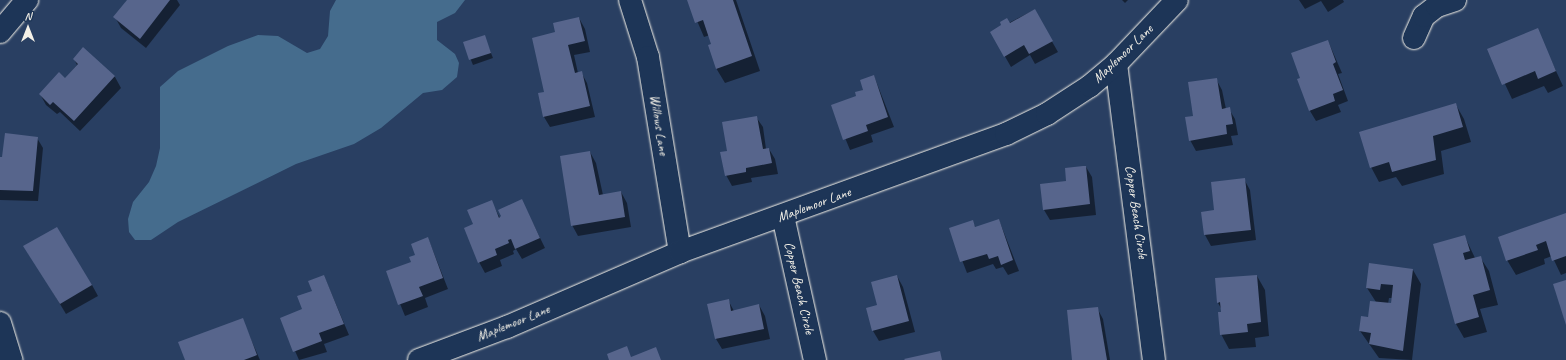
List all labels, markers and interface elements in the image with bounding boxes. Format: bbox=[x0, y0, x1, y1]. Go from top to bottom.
north arrow bbox=[8, 8, 48, 48]
text: N bbox=[25, 9, 31, 23]
street label: Maplemoor Lane bbox=[1089, 21, 1157, 87]
street label: Willows Lane bbox=[646, 94, 672, 156]
street label: Copper Beach Circle bbox=[1121, 165, 1151, 259]
street label: Maplemoor Lane bbox=[775, 184, 853, 226]
street label: Copper Beach Circle bbox=[780, 241, 818, 335]
street label: Maplemoor Lane bbox=[474, 301, 552, 345]

